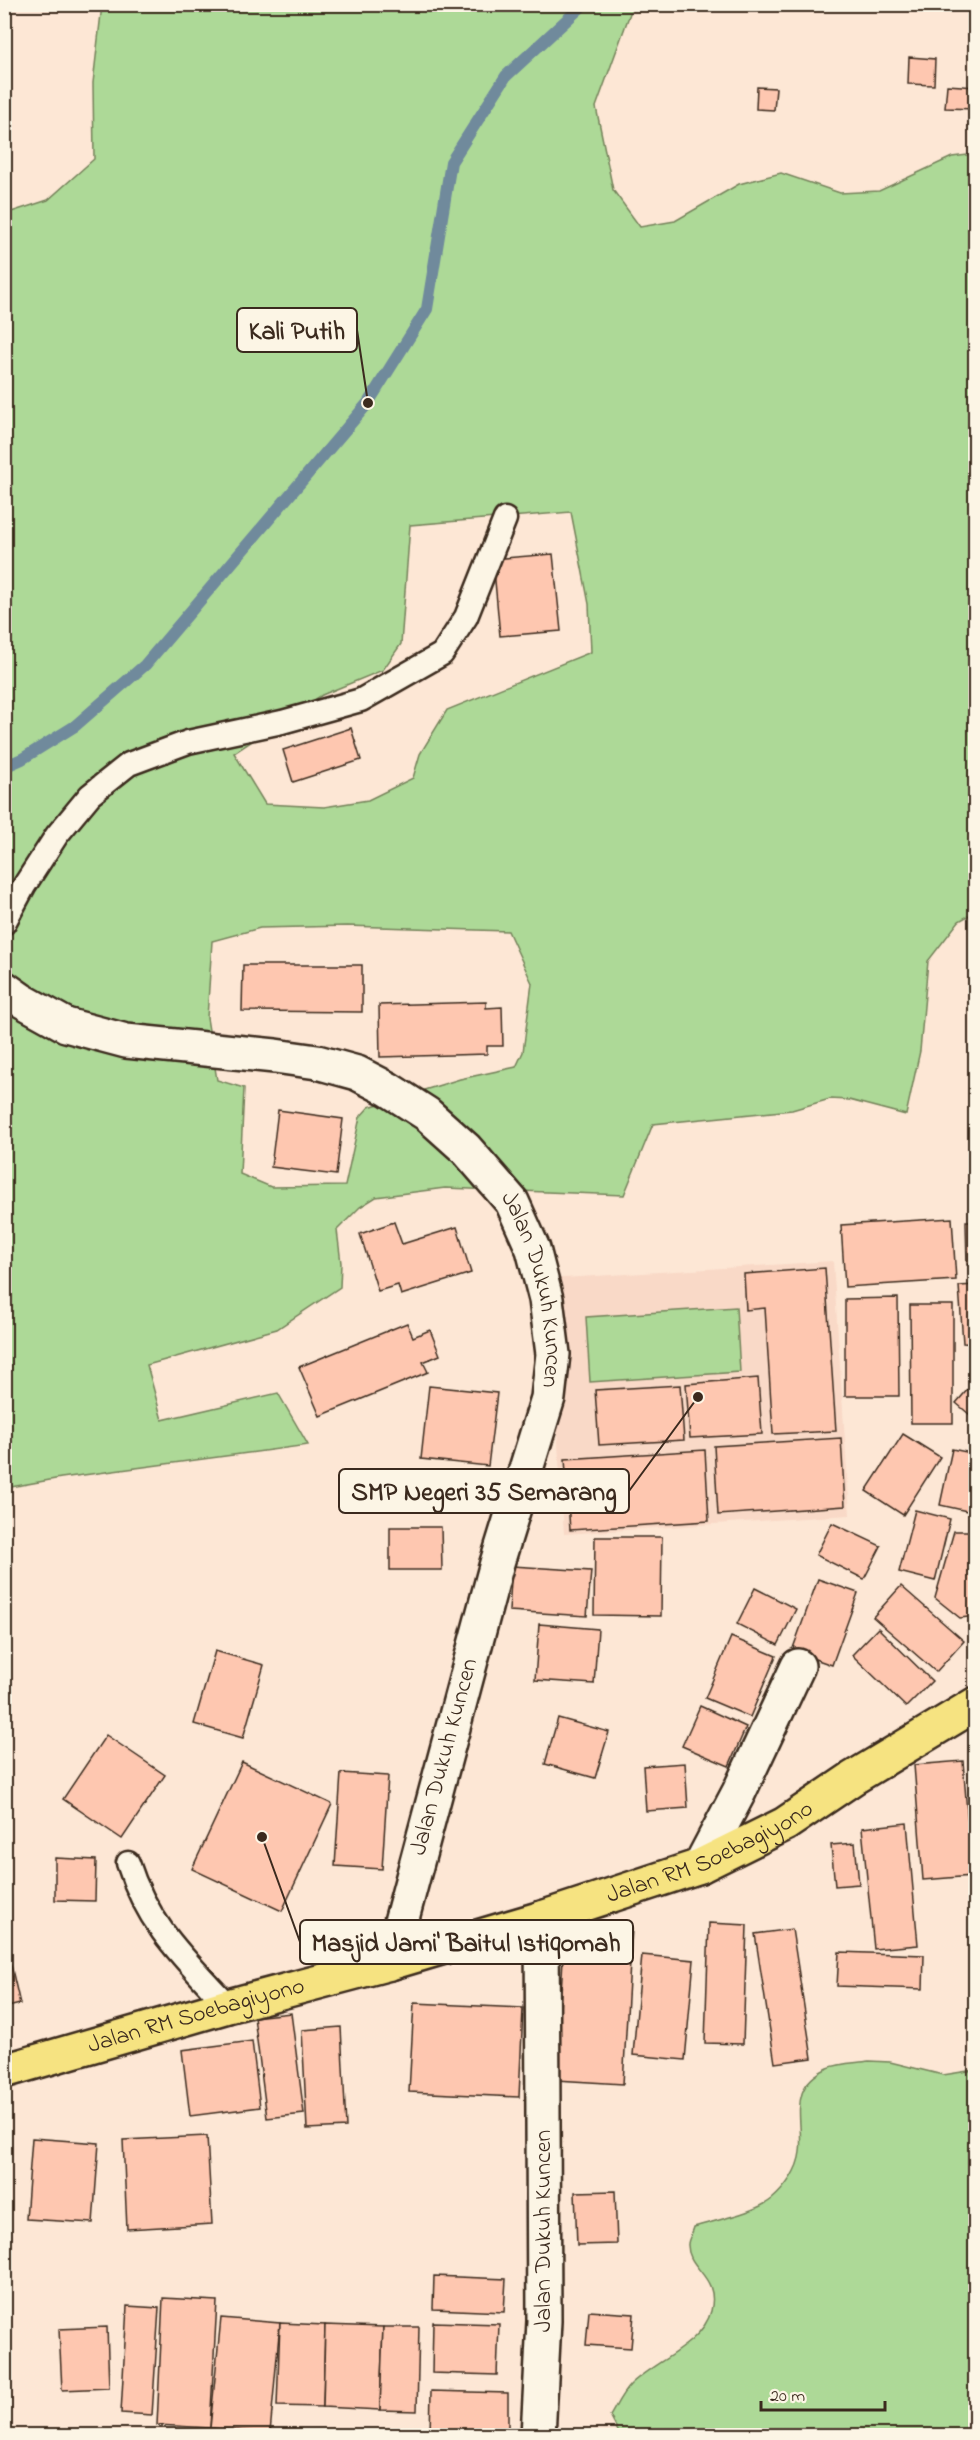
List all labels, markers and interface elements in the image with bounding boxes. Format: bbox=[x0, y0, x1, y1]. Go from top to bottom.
callout: Kali Putih bbox=[237, 308, 357, 352]
text: Kali Putih bbox=[249, 314, 345, 352]
street label: Jalan Dukuh Kuncen bbox=[492, 1183, 570, 1390]
callout: SMP Negeri 35 Semarang bbox=[339, 1469, 629, 1513]
text: SMP Negeri 35 Semarang bbox=[351, 1475, 617, 1514]
street label: Jalan Dukuh Kuncen bbox=[402, 1655, 488, 1859]
street label: Jalan RM Soebagiyono bbox=[602, 1792, 821, 1913]
callout: Masjid Jami' Baitul Istiqomah bbox=[300, 1920, 633, 1964]
text: Masjid Jami' Baitul Istiqomah bbox=[311, 1926, 621, 1964]
street label: Jalan RM Soebagiyono bbox=[84, 1969, 309, 2063]
street label: Jalan Dukuh Kuncen bbox=[527, 2130, 562, 2332]
scale bar bbox=[761, 2374, 886, 2412]
text: 20 m bbox=[770, 2384, 805, 2410]

